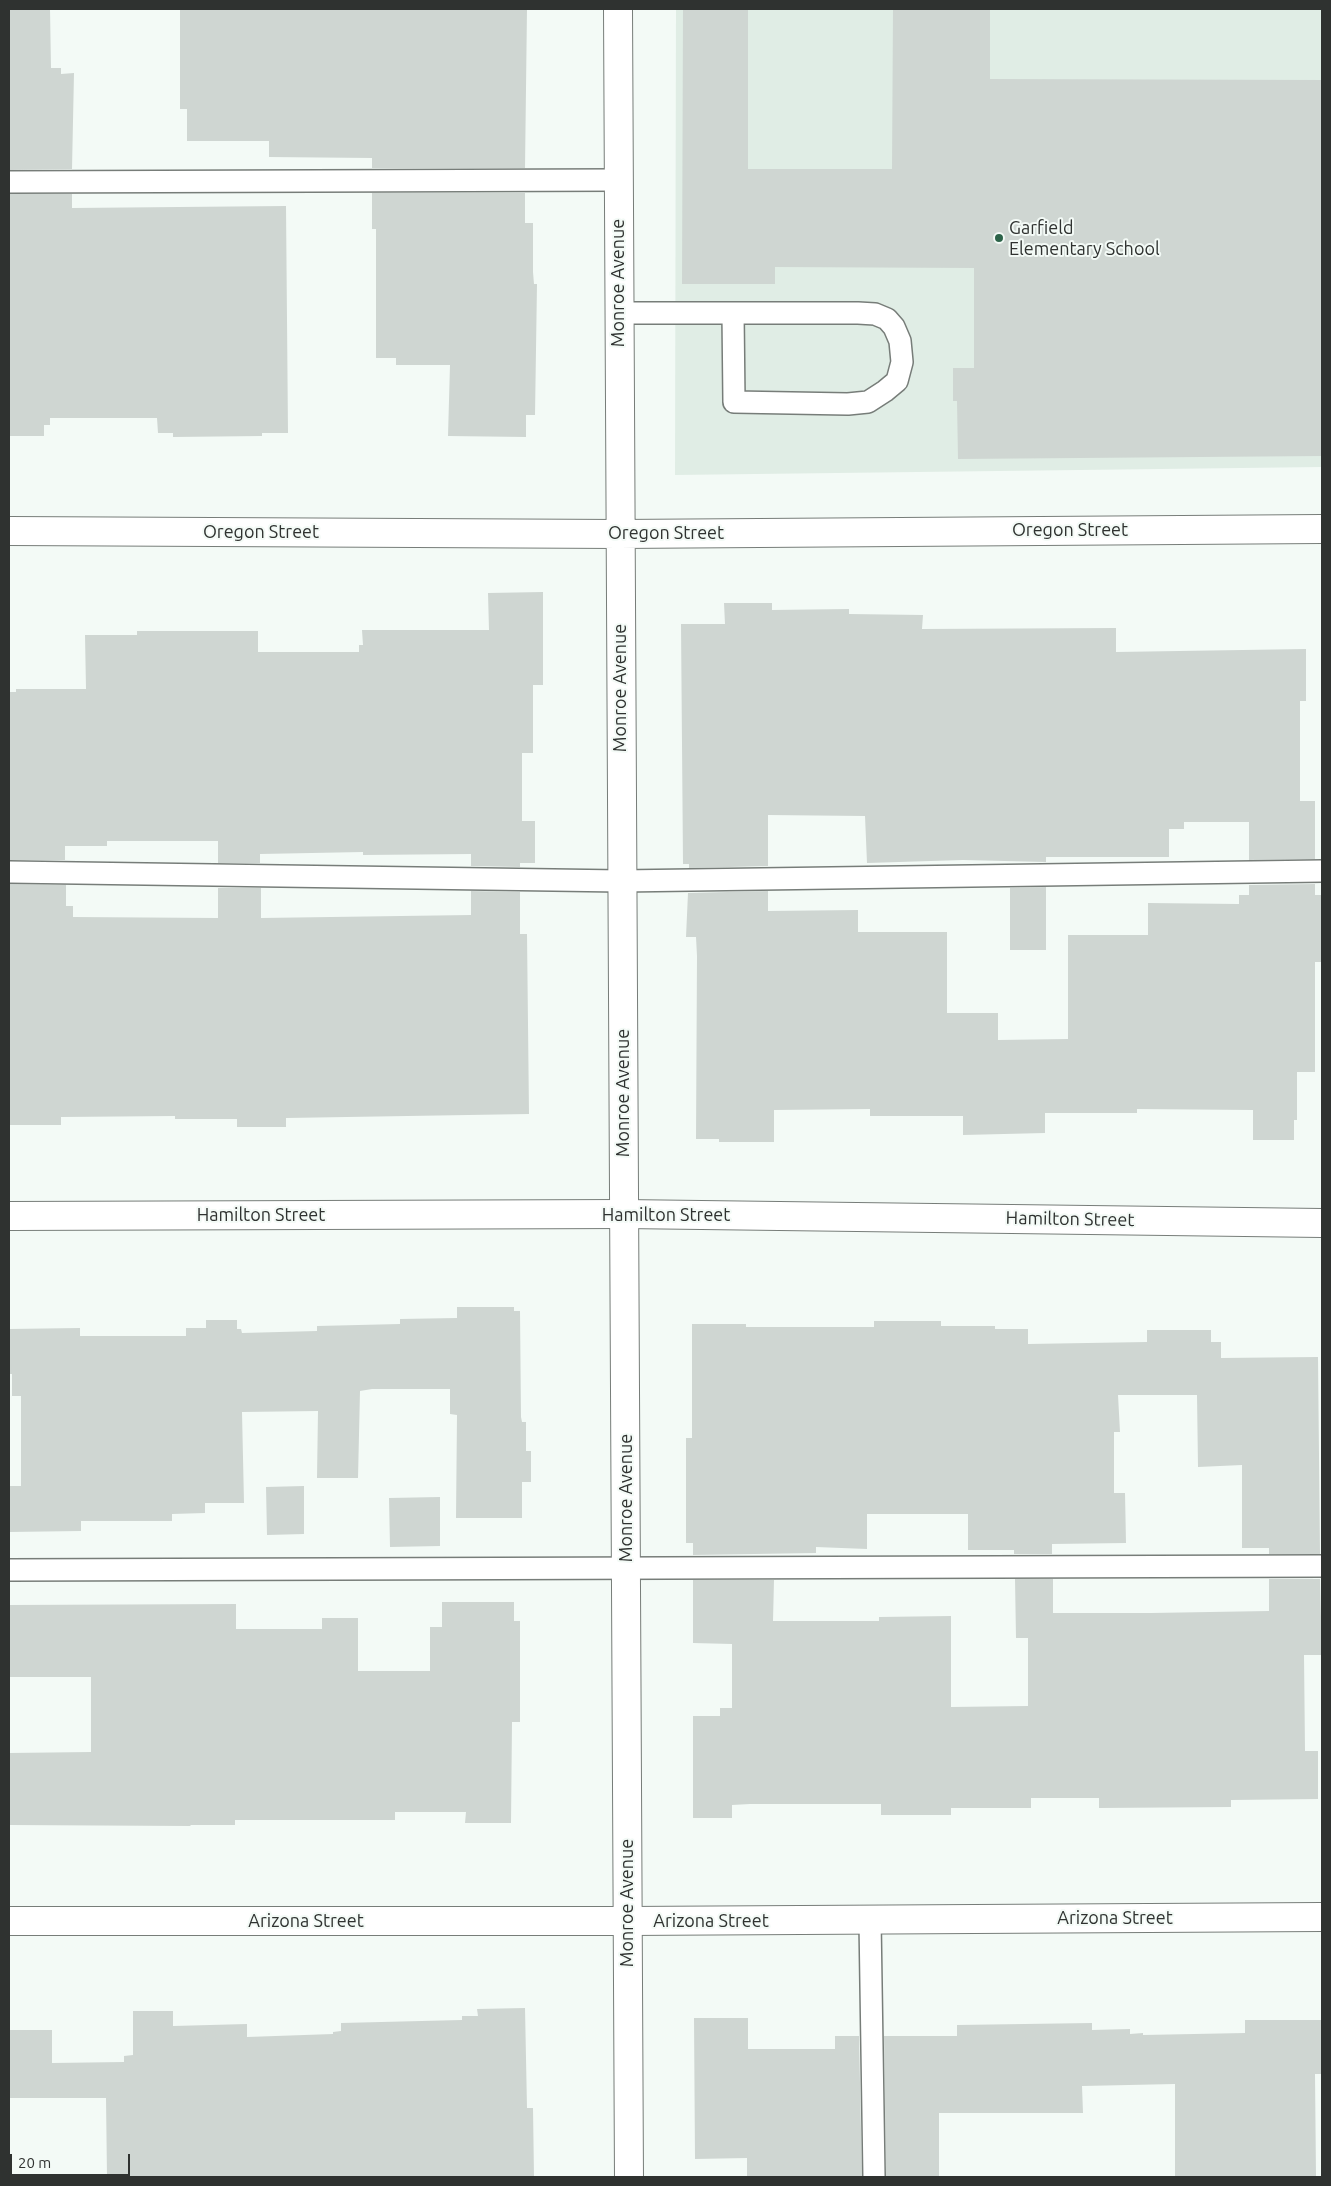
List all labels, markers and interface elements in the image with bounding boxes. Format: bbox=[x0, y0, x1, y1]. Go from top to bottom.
place label: Garfield Elementary School bbox=[1009, 217, 1160, 260]
street label: Monroe Avenue bbox=[607, 219, 629, 347]
marker: Garfield Elementary School bbox=[993, 232, 1005, 244]
street label: Oregon Street bbox=[1012, 519, 1128, 541]
street label: Oregon Street bbox=[203, 521, 319, 543]
street label: Oregon Street bbox=[608, 522, 724, 544]
street label: Monroe Avenue bbox=[609, 624, 631, 752]
street label: Monroe Avenue bbox=[612, 1029, 634, 1157]
street label: Hamilton Street bbox=[197, 1204, 325, 1226]
street label: Hamilton Street bbox=[602, 1204, 730, 1226]
street label: Hamilton Street bbox=[1005, 1207, 1135, 1231]
street label: Monroe Avenue bbox=[615, 1434, 637, 1562]
street label: Monroe Avenue bbox=[616, 1839, 638, 1967]
street label: Arizona Street bbox=[1057, 1907, 1173, 1929]
street label: Arizona Street bbox=[248, 1910, 364, 1932]
street label: Arizona Street bbox=[653, 1910, 769, 1932]
scale bar bbox=[12, 2144, 132, 2176]
text: 20 m bbox=[18, 2154, 51, 2171]

